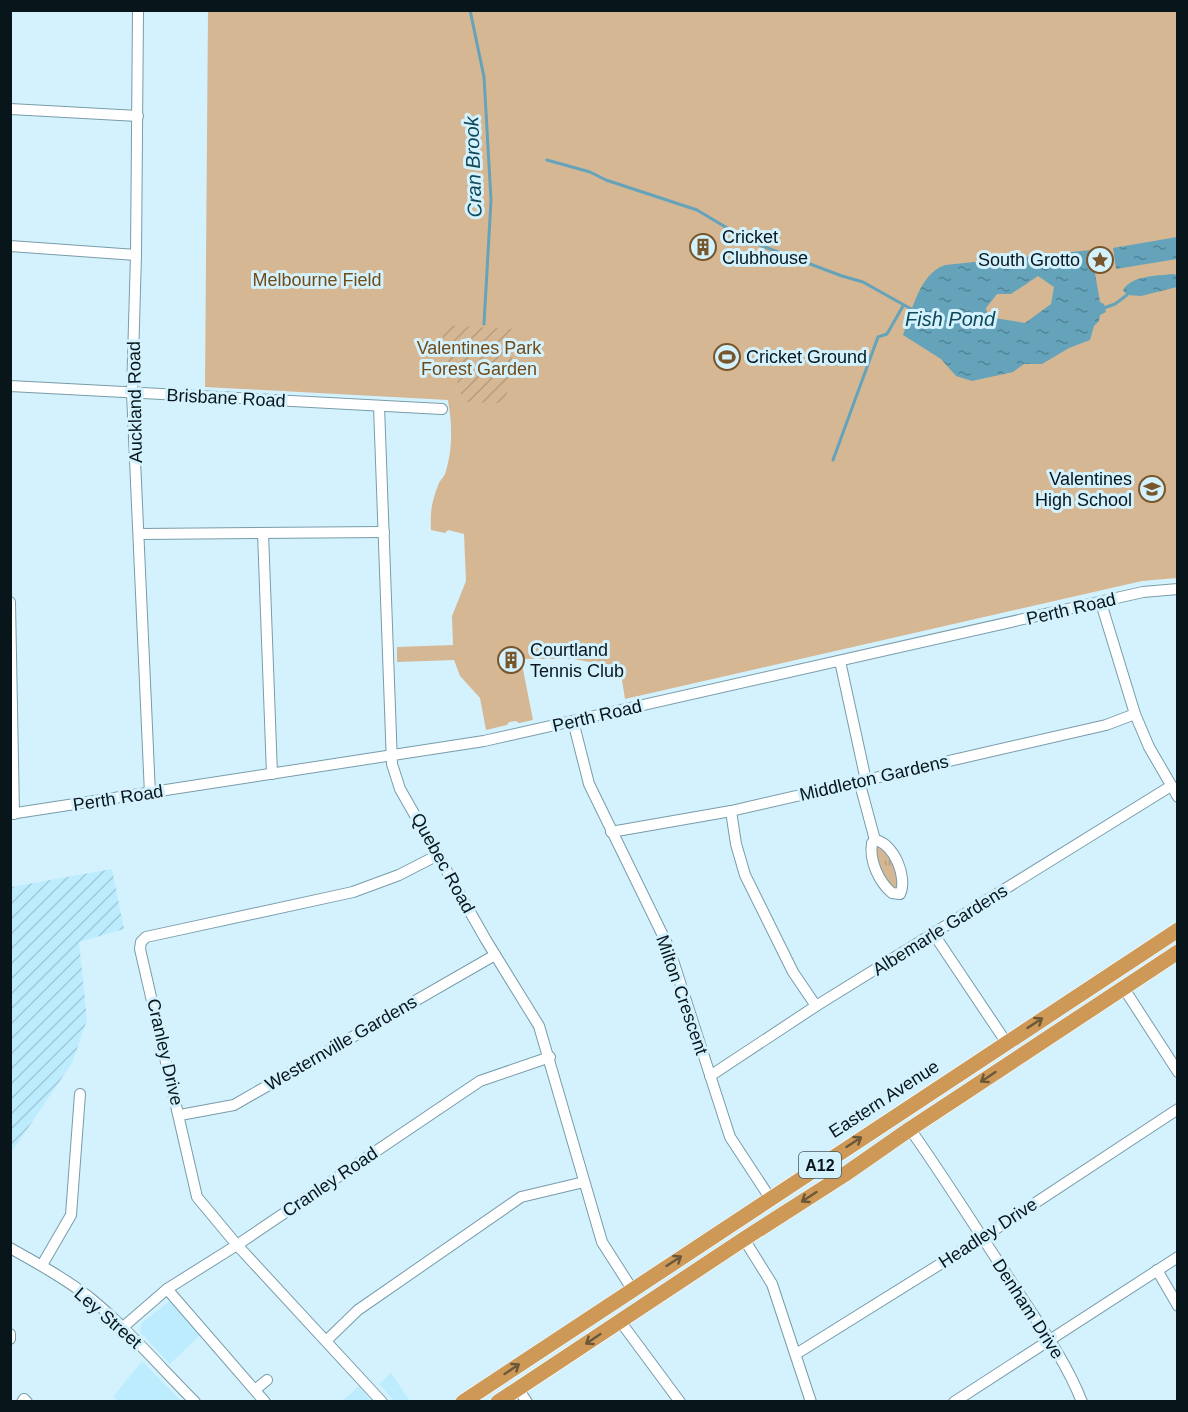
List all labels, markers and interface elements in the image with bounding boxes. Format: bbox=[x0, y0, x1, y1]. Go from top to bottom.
water label: Cran Brook bbox=[460, 115, 486, 218]
place label: Cricket Clubhouse bbox=[722, 227, 808, 268]
building icon: Cricket Clubhouse bbox=[688, 232, 718, 262]
place icon: South Grotto bbox=[1085, 245, 1115, 275]
place label: South Grotto bbox=[978, 250, 1080, 270]
park label: Melbourne Field bbox=[252, 270, 382, 290]
water label: Fish Pond bbox=[905, 308, 996, 330]
park label: Valentines Park Forest Garden bbox=[417, 338, 542, 379]
street label: Auckland Road bbox=[124, 341, 146, 463]
sports icon: Cricket Ground bbox=[712, 342, 742, 372]
place label: Cricket Ground bbox=[746, 347, 867, 367]
street label: Brisbane Road bbox=[166, 385, 286, 411]
place label: Valentines High School bbox=[1035, 469, 1132, 510]
school or university icon: Valentines High School bbox=[1137, 474, 1167, 504]
street label: Perth Road bbox=[1024, 589, 1118, 629]
place label: Courtland Tennis Club bbox=[530, 640, 624, 681]
building icon: Courtland Tennis Club bbox=[496, 645, 526, 675]
street label: Perth Road bbox=[550, 696, 644, 736]
street label: Middleton Gardens bbox=[798, 751, 950, 805]
street label: Perth Road bbox=[71, 781, 165, 815]
street label: Quebec Road bbox=[407, 810, 479, 916]
street label: Albemarle Gardens bbox=[869, 880, 1011, 980]
street label: Milton Crescent bbox=[652, 933, 712, 1057]
street label: Westernville Gardens bbox=[262, 991, 420, 1095]
street label: Cranley Drive bbox=[143, 997, 187, 1107]
one-way arrow bbox=[1026, 1017, 1043, 1030]
street label: Eastern Avenue bbox=[825, 1056, 943, 1142]
one-way arrow bbox=[981, 1071, 997, 1083]
one-way arrow bbox=[845, 1136, 862, 1148]
street label: Cranley Road bbox=[279, 1143, 381, 1221]
road number: A12 bbox=[799, 1152, 841, 1178]
one-way arrow bbox=[801, 1191, 818, 1203]
street label: Headley Drive bbox=[935, 1194, 1041, 1272]
one-way arrow bbox=[665, 1255, 682, 1267]
street label: Denham Drive bbox=[988, 1255, 1068, 1363]
street label: Ley Street bbox=[70, 1284, 146, 1352]
one-way arrow bbox=[585, 1332, 602, 1345]
one-way arrow bbox=[503, 1363, 519, 1375]

